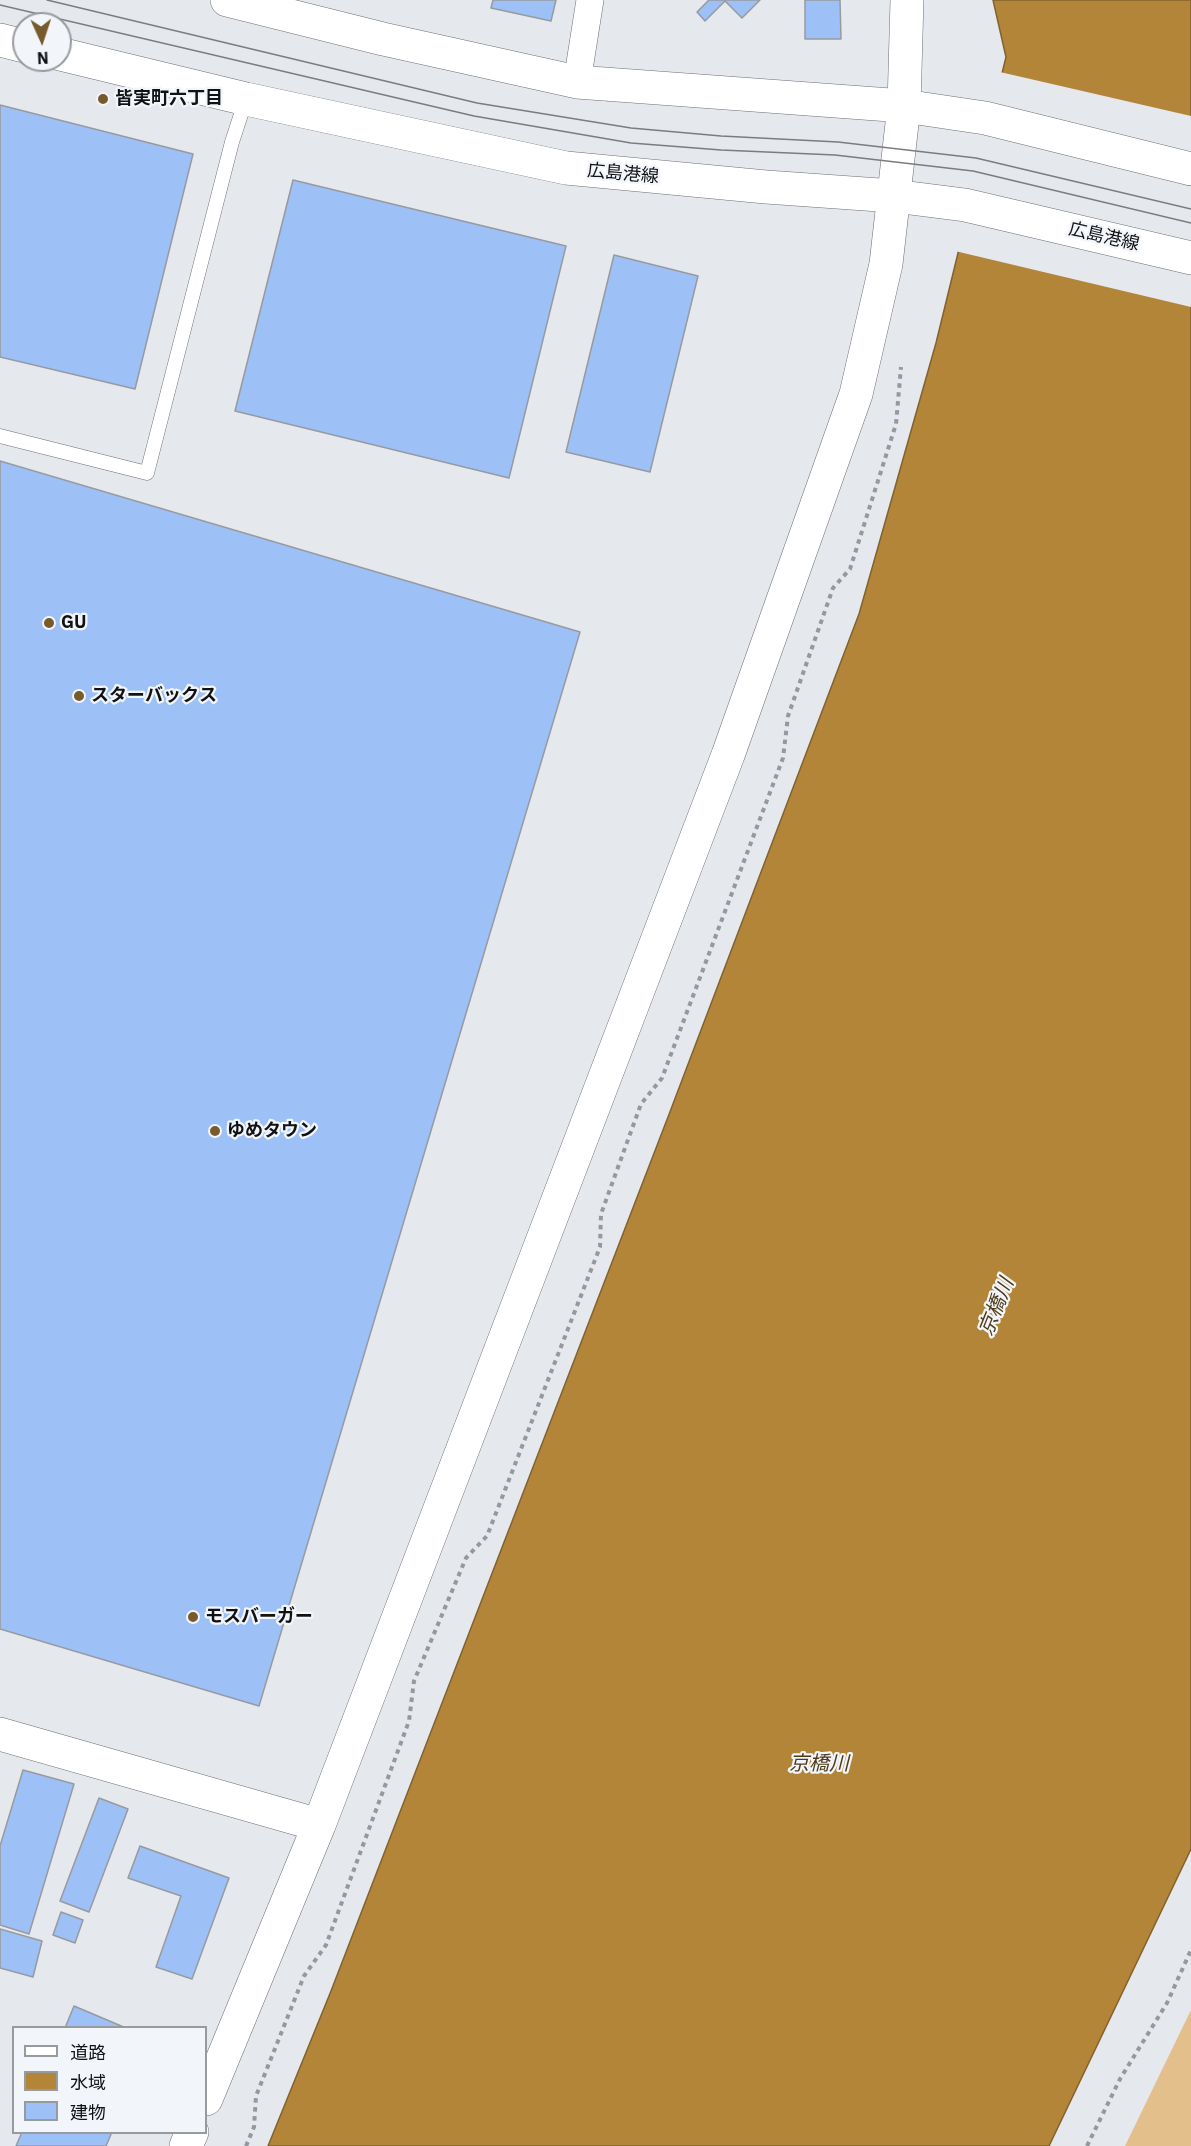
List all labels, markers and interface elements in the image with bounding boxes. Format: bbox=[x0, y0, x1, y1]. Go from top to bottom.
north arrow bbox=[12, 12, 72, 72]
text: N bbox=[37, 48, 49, 68]
place label: 皆実町六丁目 bbox=[115, 88, 223, 110]
marker: 皆実町六丁目 bbox=[96, 92, 110, 106]
street label: 広島港線 bbox=[586, 160, 660, 188]
street label: 広島港線 bbox=[1066, 218, 1142, 256]
place label: GU bbox=[61, 612, 86, 634]
marker: GU bbox=[42, 616, 56, 630]
place label: スターバックス bbox=[91, 685, 217, 707]
marker: スターバックス bbox=[72, 689, 86, 703]
place label: ゆめタウン bbox=[227, 1120, 317, 1142]
marker: ゆめタウン bbox=[208, 1124, 222, 1138]
water label: 京橋川 bbox=[975, 1275, 1019, 1339]
place label: モスバーガー bbox=[205, 1606, 313, 1628]
marker: モスバーガー bbox=[186, 1610, 200, 1624]
water label: 京橋川 bbox=[789, 1752, 849, 1776]
legend bbox=[12, 2026, 207, 2134]
text: 道路 bbox=[70, 2041, 106, 2064]
text: 水域 bbox=[70, 2071, 106, 2094]
text: 建物 bbox=[70, 2101, 106, 2124]

